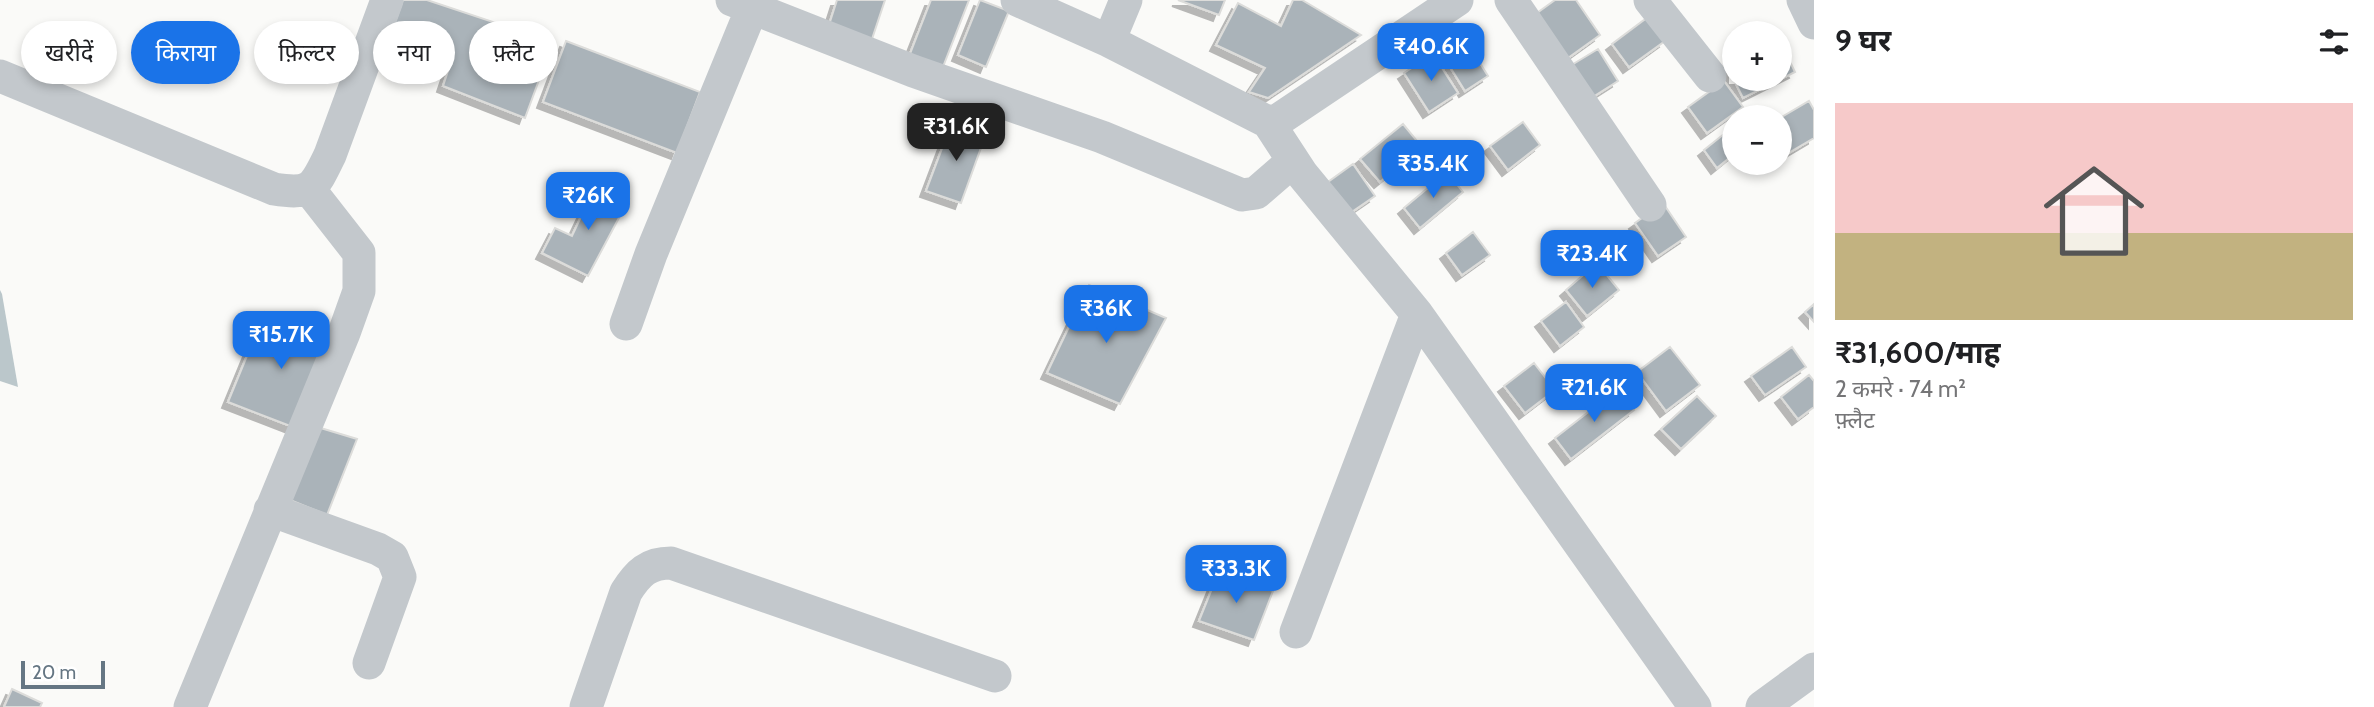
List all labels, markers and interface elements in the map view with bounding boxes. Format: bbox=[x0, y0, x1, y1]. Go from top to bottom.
chip: खरीदें bbox=[21, 21, 117, 84]
chip: किराया bbox=[131, 21, 240, 84]
chip: फ़िल्टर bbox=[254, 21, 359, 84]
chip: नया bbox=[373, 21, 455, 84]
chip: फ़्लैट bbox=[469, 21, 558, 84]
map controls bbox=[1722, 21, 1792, 175]
button: + bbox=[1722, 21, 1792, 91]
text: 9 घर bbox=[1835, 22, 1891, 59]
icon: filters bbox=[2315, 23, 2353, 61]
pin: ₹40.6K bbox=[1374, 24, 1488, 83]
text: ₹40.6K bbox=[1393, 32, 1469, 60]
pin: ₹31.6K bbox=[899, 104, 1013, 163]
button: − bbox=[1722, 105, 1792, 175]
text: ₹31.6K bbox=[923, 112, 989, 140]
pin: ₹35.4K bbox=[1376, 140, 1490, 200]
icon: home bbox=[2031, 148, 2157, 274]
text: ₹35.4K bbox=[1397, 149, 1469, 177]
pin: ₹26K bbox=[547, 173, 629, 232]
text: ₹26K bbox=[562, 181, 614, 209]
pin: ₹23.4K bbox=[1535, 230, 1649, 290]
text: ₹23.4K bbox=[1557, 239, 1627, 267]
pin: ₹36K bbox=[1065, 286, 1147, 345]
text: ₹36K bbox=[1080, 294, 1132, 322]
pin: ₹15.7K bbox=[224, 312, 338, 371]
text: ₹15.7K bbox=[249, 320, 313, 348]
text: ₹31,600/माह bbox=[1835, 334, 2001, 371]
pin: ₹21.6K bbox=[1537, 364, 1651, 424]
text: ₹21.6K bbox=[1561, 373, 1627, 401]
text: 2 कमरे · 74 m² bbox=[1835, 375, 1966, 403]
text: फ़्लैट bbox=[1835, 406, 1875, 434]
pin: ₹33.3K bbox=[1179, 546, 1293, 605]
text: ₹33.3K bbox=[1201, 554, 1271, 582]
scale bar bbox=[21, 658, 105, 690]
text: 20 m bbox=[32, 661, 76, 684]

